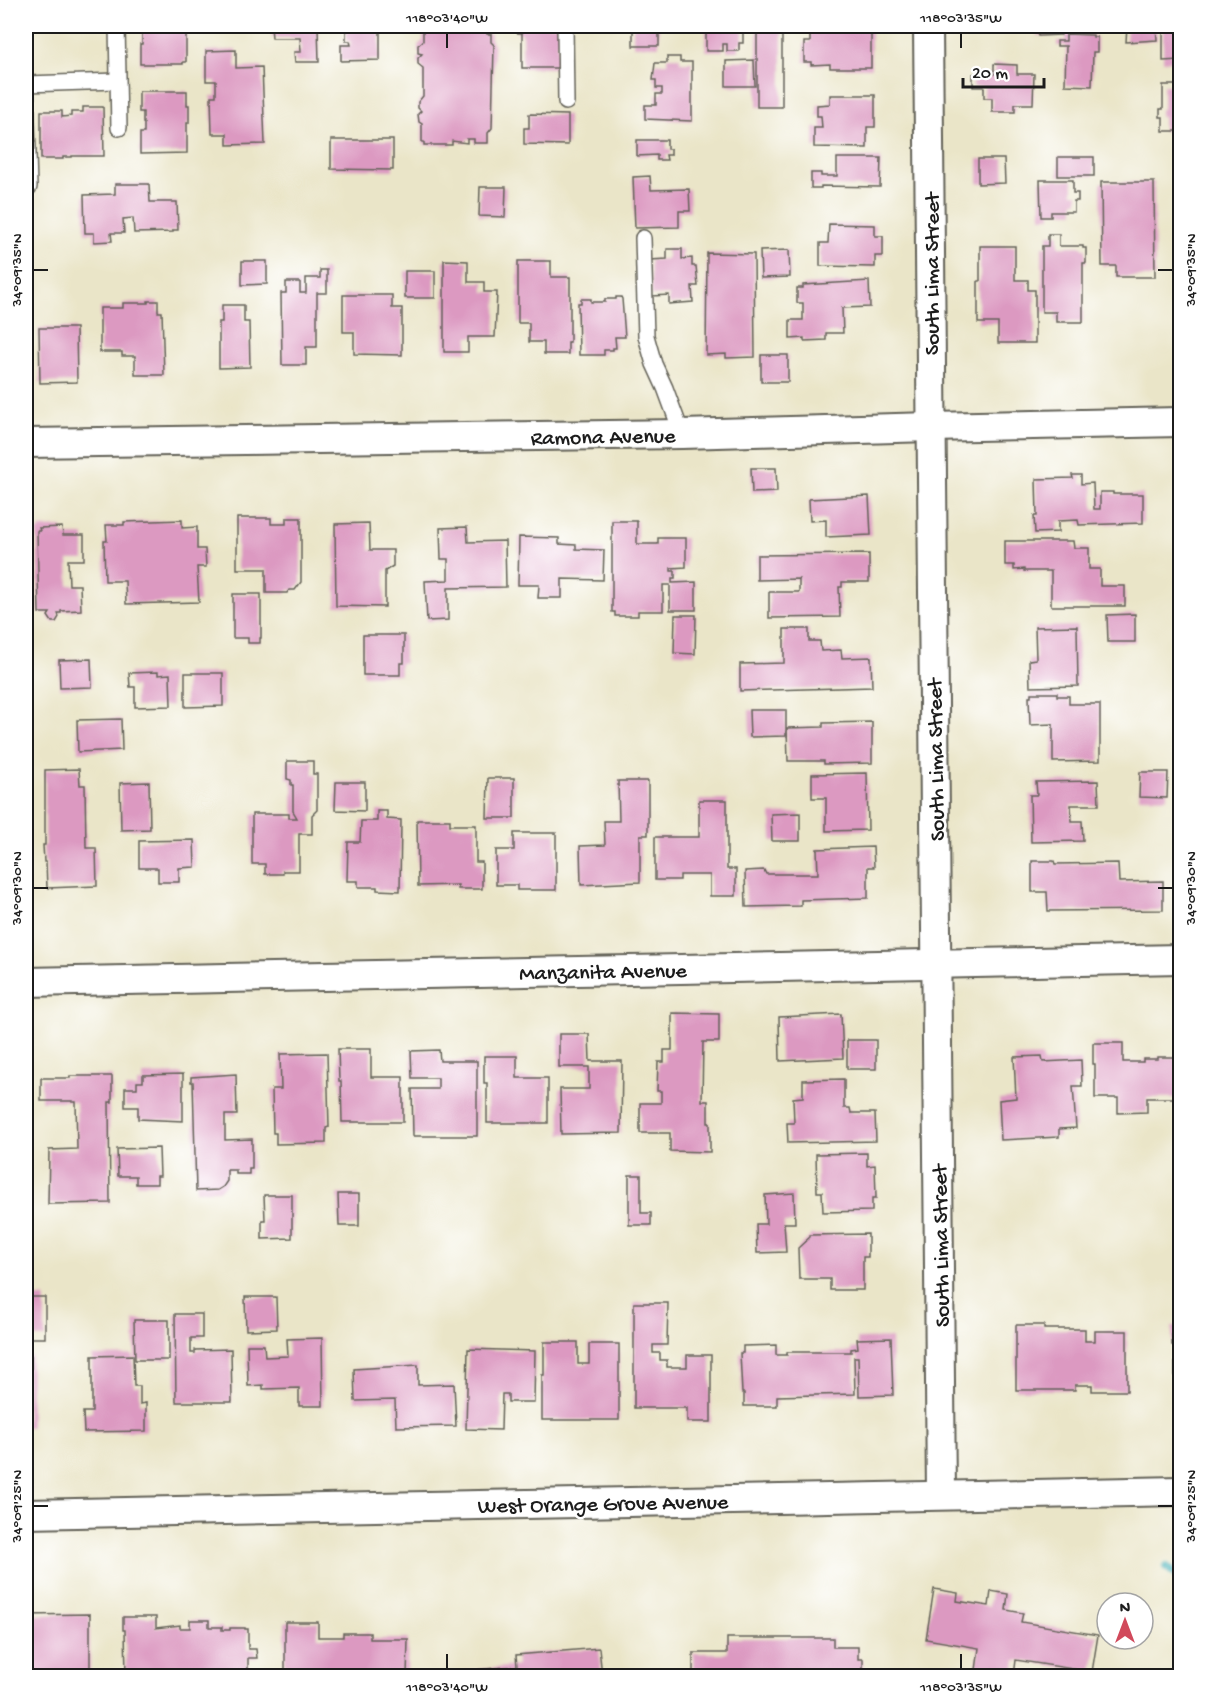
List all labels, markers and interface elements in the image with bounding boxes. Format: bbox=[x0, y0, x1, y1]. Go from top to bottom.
text: 118°03'40"W bbox=[405, 10, 488, 28]
text: 118°03'35"W bbox=[919, 10, 1002, 28]
scale bar bbox=[963, 51, 1044, 89]
text: 20 m bbox=[972, 64, 1008, 85]
street label: South Lima Street bbox=[921, 191, 947, 355]
text: 34°09'35"N bbox=[9, 233, 27, 308]
text: 34°09'35"N bbox=[1183, 233, 1201, 308]
street label: Ramona Avenue bbox=[530, 425, 676, 453]
street label: South Lima Street bbox=[924, 676, 952, 841]
text: 34°09'30"N bbox=[9, 851, 27, 926]
text: 34°09'30"N bbox=[1183, 851, 1201, 926]
street label: Manzanita Avenue bbox=[519, 960, 688, 988]
street label: South Lima Street bbox=[929, 1162, 957, 1327]
text: 34°09'25"N bbox=[9, 1469, 27, 1543]
text: 34°09'25"N bbox=[1183, 1469, 1201, 1543]
street label: West Orange Grove Avenue bbox=[478, 1491, 729, 1521]
north arrow bbox=[1095, 1591, 1155, 1651]
text: N bbox=[1120, 1600, 1131, 1619]
text: 118°03'40"W bbox=[405, 1679, 488, 1697]
text: 118°03'35"W bbox=[919, 1679, 1002, 1697]

